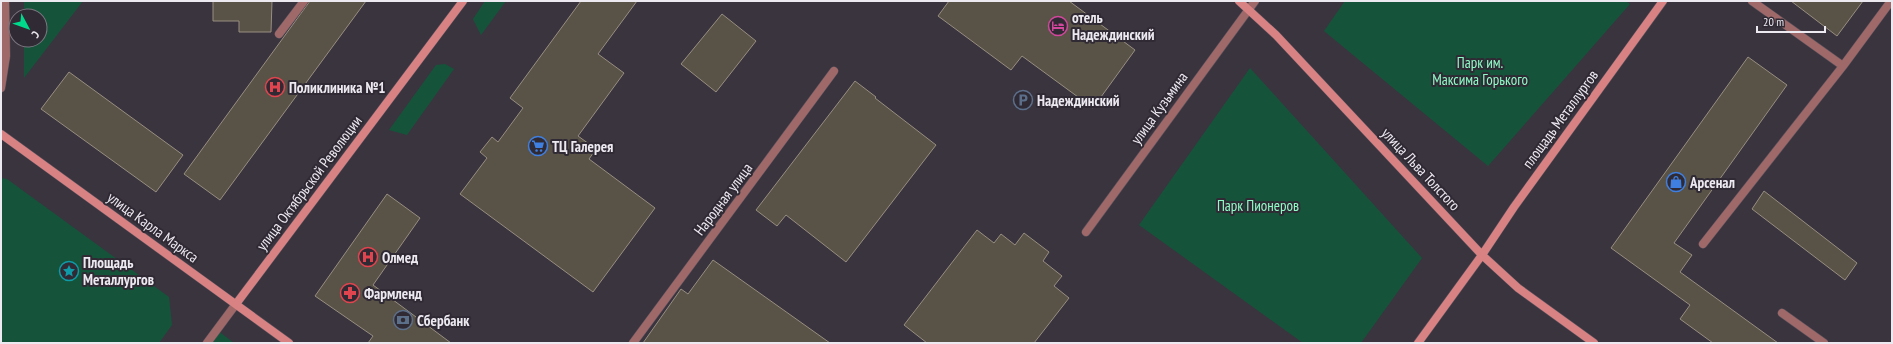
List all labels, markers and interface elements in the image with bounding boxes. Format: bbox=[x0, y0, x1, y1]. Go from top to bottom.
north arrow bbox=[8, 8, 48, 48]
place label: отель Надеждинский bbox=[1072, 8, 1155, 44]
scale bar bbox=[1757, 8, 1825, 34]
text: 20 m bbox=[1763, 14, 1784, 29]
hotel icon: отель Надеждинский bbox=[1047, 15, 1069, 37]
text: С bbox=[29, 28, 42, 41]
park label: Парк им. Максима Горького bbox=[1432, 53, 1528, 89]
street label: площадь Металлургов bbox=[1518, 66, 1602, 172]
street label: улица Кузьмина bbox=[1126, 68, 1192, 148]
hospital icon: Поликлиника №1 bbox=[264, 76, 286, 98]
place label: Поликлиника №1 bbox=[289, 78, 386, 97]
parking icon: Надеждинский bbox=[1012, 89, 1034, 111]
place label: Надеждинский bbox=[1037, 91, 1120, 110]
street label: улица Октябрьской Революции bbox=[252, 112, 366, 254]
street label: улица Льва Толстого bbox=[1378, 123, 1464, 215]
supermarket icon: ТЦ Галерея bbox=[527, 135, 549, 157]
place label: ТЦ Галерея bbox=[552, 137, 613, 156]
street label: Народная улица bbox=[690, 159, 756, 239]
shop icon: Арсенал bbox=[1665, 171, 1687, 193]
place label: Арсенал bbox=[1689, 173, 1735, 192]
street label: улица Карла Маркса bbox=[104, 187, 202, 267]
park label: Парк Пионеров bbox=[1217, 196, 1299, 215]
hospital icon: Олмед bbox=[357, 246, 379, 268]
place label: Олмед bbox=[382, 248, 418, 267]
place label: Площадь Металлургов bbox=[83, 253, 154, 289]
place icon: Площадь Металлургов bbox=[58, 260, 80, 282]
pharmacy icon: Фармленд bbox=[339, 282, 361, 304]
place label: Фармленд bbox=[364, 284, 422, 303]
bank icon: Сбербанк bbox=[392, 309, 414, 331]
place label: Сбербанк bbox=[417, 311, 470, 330]

